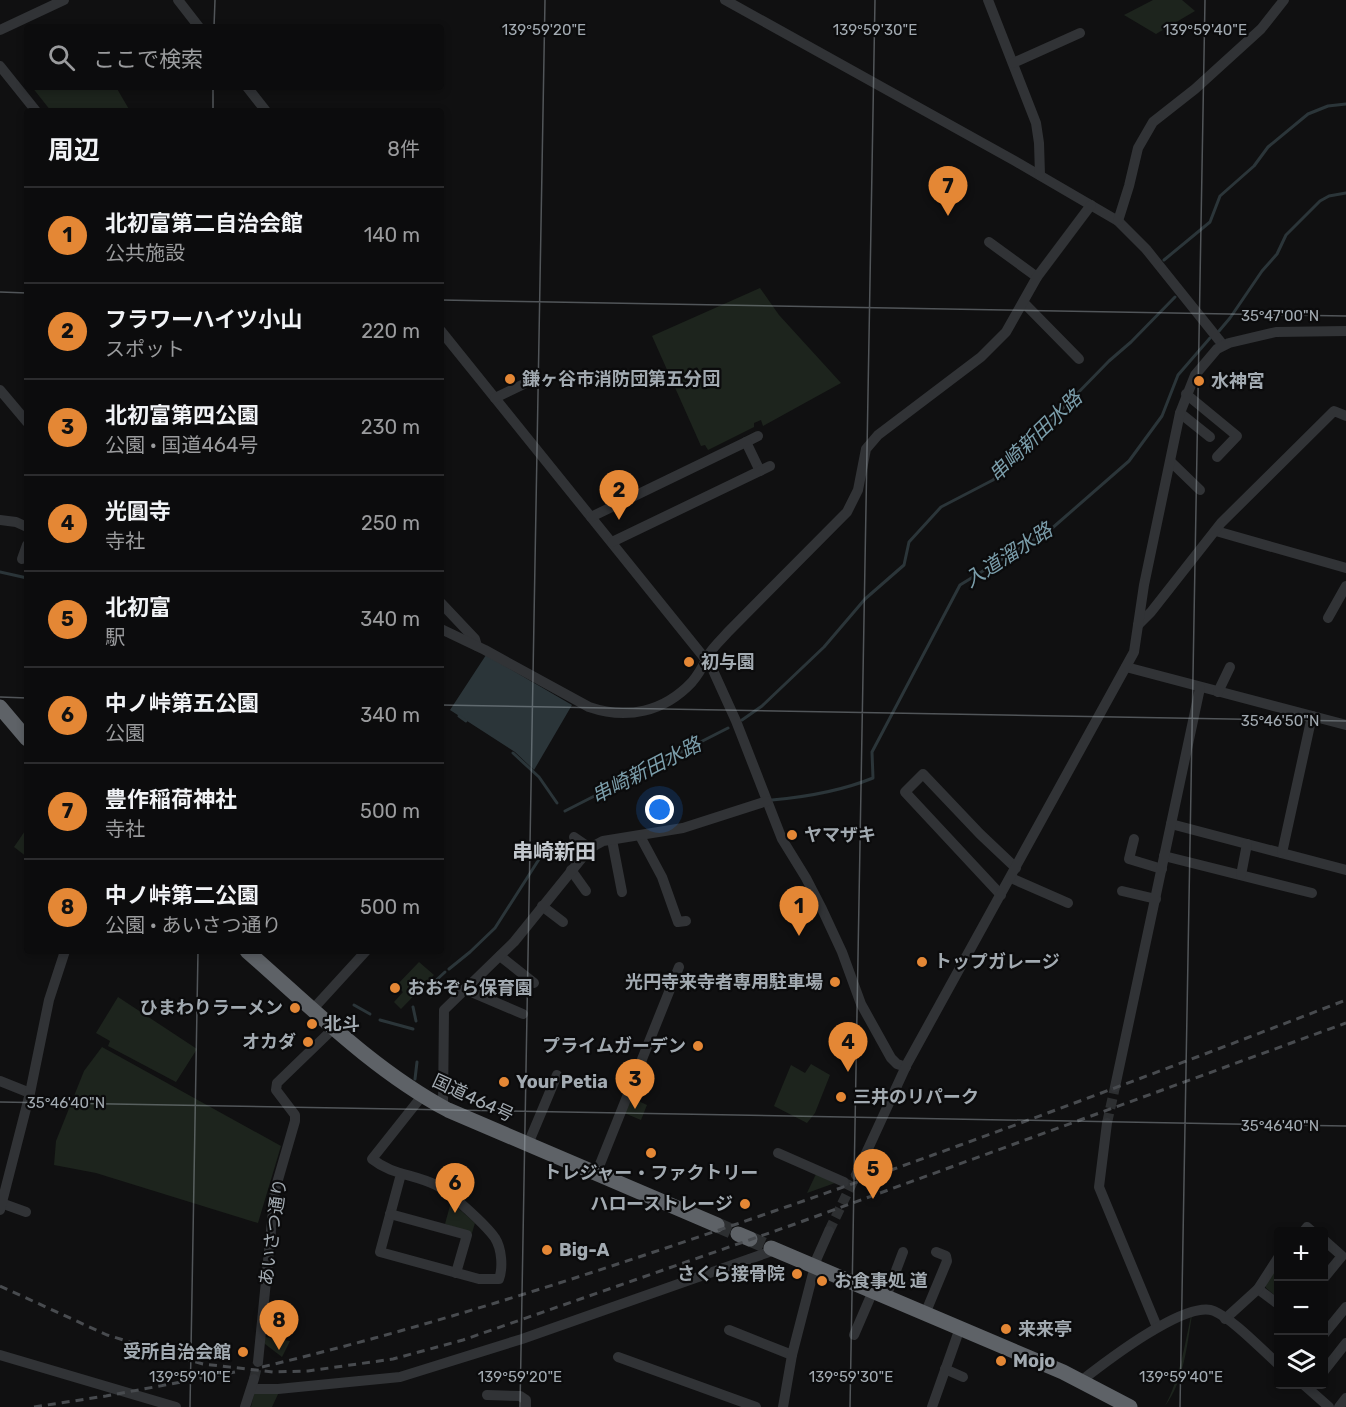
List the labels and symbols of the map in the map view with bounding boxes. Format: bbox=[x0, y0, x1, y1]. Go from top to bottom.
text: 139°59'20"E bbox=[502, 21, 586, 39]
text: 139°59'30"E bbox=[833, 21, 917, 39]
text: 139°59'40"E bbox=[1163, 21, 1247, 39]
pin: 7 bbox=[928, 166, 968, 216]
text: 35°47'00"N bbox=[1241, 307, 1319, 325]
place label: 鎌ヶ谷市消防団第五分団 bbox=[522, 368, 720, 390]
place label: 水神宮 bbox=[1211, 370, 1265, 392]
marker: 鎌ヶ谷市消防団第五分団 bbox=[503, 372, 517, 386]
marker: 水神宮 bbox=[1192, 374, 1206, 388]
water label: 串崎新田水路 bbox=[984, 384, 1088, 486]
pin: 2 bbox=[600, 470, 638, 520]
water label: 入道溜水路 bbox=[960, 517, 1058, 592]
place label: 初与園 bbox=[701, 651, 755, 673]
marker: 初与園 bbox=[682, 655, 696, 669]
text: 35°46'50"N bbox=[1241, 712, 1319, 730]
water label: 串崎新田水路 bbox=[587, 731, 707, 808]
your location bbox=[645, 795, 674, 824]
place label: ヤマザキ bbox=[804, 824, 876, 846]
marker: ヤマザキ bbox=[785, 828, 799, 842]
district label: 串崎新田 bbox=[512, 839, 596, 864]
pin: 1 bbox=[780, 886, 818, 936]
place label: トップガレージ bbox=[934, 951, 1060, 973]
marker: トップガレージ bbox=[915, 955, 929, 969]
place label: 光円寺来寺者専用駐車場 bbox=[625, 971, 823, 993]
marker: 光円寺来寺者専用駐車場 bbox=[828, 975, 842, 989]
place label: おおぞら保育園 bbox=[407, 977, 533, 999]
marker: おおぞら保育園 bbox=[388, 981, 402, 995]
place label: ひまわりラーメン bbox=[140, 997, 283, 1019]
marker: ひまわりラーメン bbox=[288, 1001, 302, 1015]
place label: 北斗 bbox=[324, 1013, 360, 1035]
marker: 北斗 bbox=[305, 1017, 319, 1031]
pin: 4 bbox=[828, 1022, 868, 1072]
place label: オカダ bbox=[242, 1031, 296, 1053]
marker: オカダ bbox=[301, 1035, 315, 1049]
place label: プライムガーデン bbox=[542, 1035, 686, 1057]
marker: プライムガーデン bbox=[691, 1039, 705, 1053]
pin: 3 bbox=[616, 1060, 654, 1109]
street label: 国道464号 bbox=[429, 1070, 517, 1126]
place label: Your Petia bbox=[516, 1071, 608, 1093]
marker: Your Petia bbox=[497, 1075, 511, 1089]
place label: 三井のリパーク bbox=[853, 1086, 979, 1108]
marker: 三井のリパーク bbox=[834, 1090, 848, 1104]
text: 35°46'40"N bbox=[27, 1094, 105, 1112]
text: 35°46'40"N bbox=[1241, 1117, 1319, 1135]
marker: トレジャー・ファクトリー bbox=[644, 1146, 658, 1160]
pin: 5 bbox=[854, 1150, 892, 1199]
place label: トレジャー・ファクトリー bbox=[543, 1162, 759, 1184]
pin: 6 bbox=[436, 1164, 474, 1213]
street label: あいさつ通り bbox=[255, 1177, 291, 1287]
place label: ハローストレージ bbox=[590, 1193, 733, 1215]
marker: ハローストレージ bbox=[738, 1197, 752, 1211]
place label: Big-A bbox=[559, 1239, 609, 1261]
marker: Big-A bbox=[540, 1243, 554, 1257]
place label: さくら接骨院 bbox=[677, 1263, 785, 1285]
marker: さくら接骨院 bbox=[790, 1267, 804, 1281]
place label: お食事処 道 bbox=[834, 1270, 928, 1292]
marker: お食事処 道 bbox=[815, 1274, 829, 1288]
pin: 8 bbox=[260, 1300, 298, 1350]
place label: 来来亭 bbox=[1018, 1318, 1072, 1340]
marker: 来来亭 bbox=[999, 1322, 1013, 1336]
place label: 受所自治会館 bbox=[123, 1341, 231, 1363]
marker: 受所自治会館 bbox=[236, 1345, 250, 1359]
place label: Mojo bbox=[1013, 1350, 1055, 1372]
marker: Mojo bbox=[994, 1354, 1008, 1368]
text: 139°59'10"E bbox=[149, 1368, 231, 1386]
text: 139°59'20"E bbox=[478, 1368, 562, 1386]
text: 139°59'30"E bbox=[809, 1368, 893, 1386]
text: 139°59'40"E bbox=[1139, 1368, 1223, 1386]

